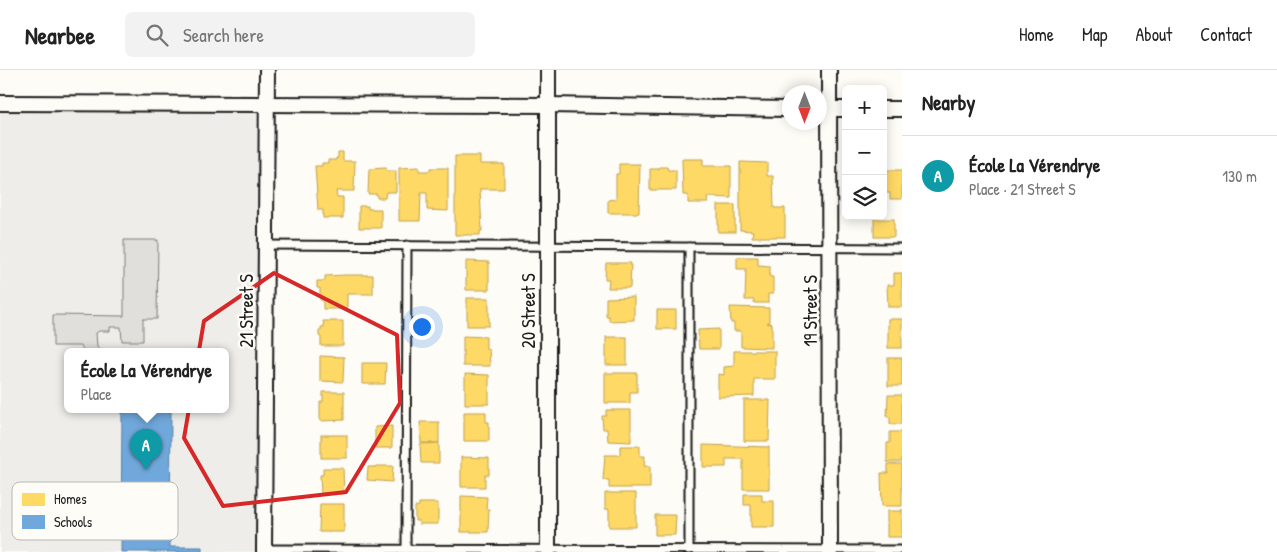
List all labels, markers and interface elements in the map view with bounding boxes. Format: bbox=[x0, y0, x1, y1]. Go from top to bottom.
search box bbox=[125, 12, 475, 57]
text: Nearbee bbox=[25, 19, 95, 51]
icon: search bbox=[143, 21, 171, 49]
text: Search here bbox=[183, 22, 264, 48]
text: Home bbox=[1019, 22, 1054, 47]
text: Map bbox=[1082, 22, 1107, 47]
text: About bbox=[1135, 22, 1172, 47]
text: Contact bbox=[1200, 22, 1252, 47]
north arrow bbox=[782, 85, 827, 130]
map controls bbox=[842, 85, 887, 220]
button: + bbox=[842, 85, 887, 130]
text: Nearby bbox=[922, 88, 975, 117]
button: − bbox=[842, 130, 887, 175]
text: École La Vérendrye bbox=[969, 152, 1100, 178]
text: A bbox=[934, 165, 942, 187]
text: 130 m bbox=[1222, 165, 1257, 187]
button: layers bbox=[842, 175, 887, 220]
text: Place · 21 Street S bbox=[969, 178, 1076, 200]
street label: 21 Street S bbox=[234, 274, 259, 348]
street label: 20 Street S bbox=[516, 274, 541, 348]
street label: 19 Street S bbox=[798, 275, 823, 347]
your location bbox=[409, 314, 435, 340]
popup bbox=[64, 348, 229, 413]
text: École La Vérendrye bbox=[81, 357, 212, 383]
text: Place bbox=[81, 383, 112, 405]
pin: A bbox=[130, 429, 162, 470]
legend bbox=[12, 482, 178, 540]
text: Homes bbox=[54, 489, 87, 508]
text: Schools bbox=[54, 512, 92, 531]

